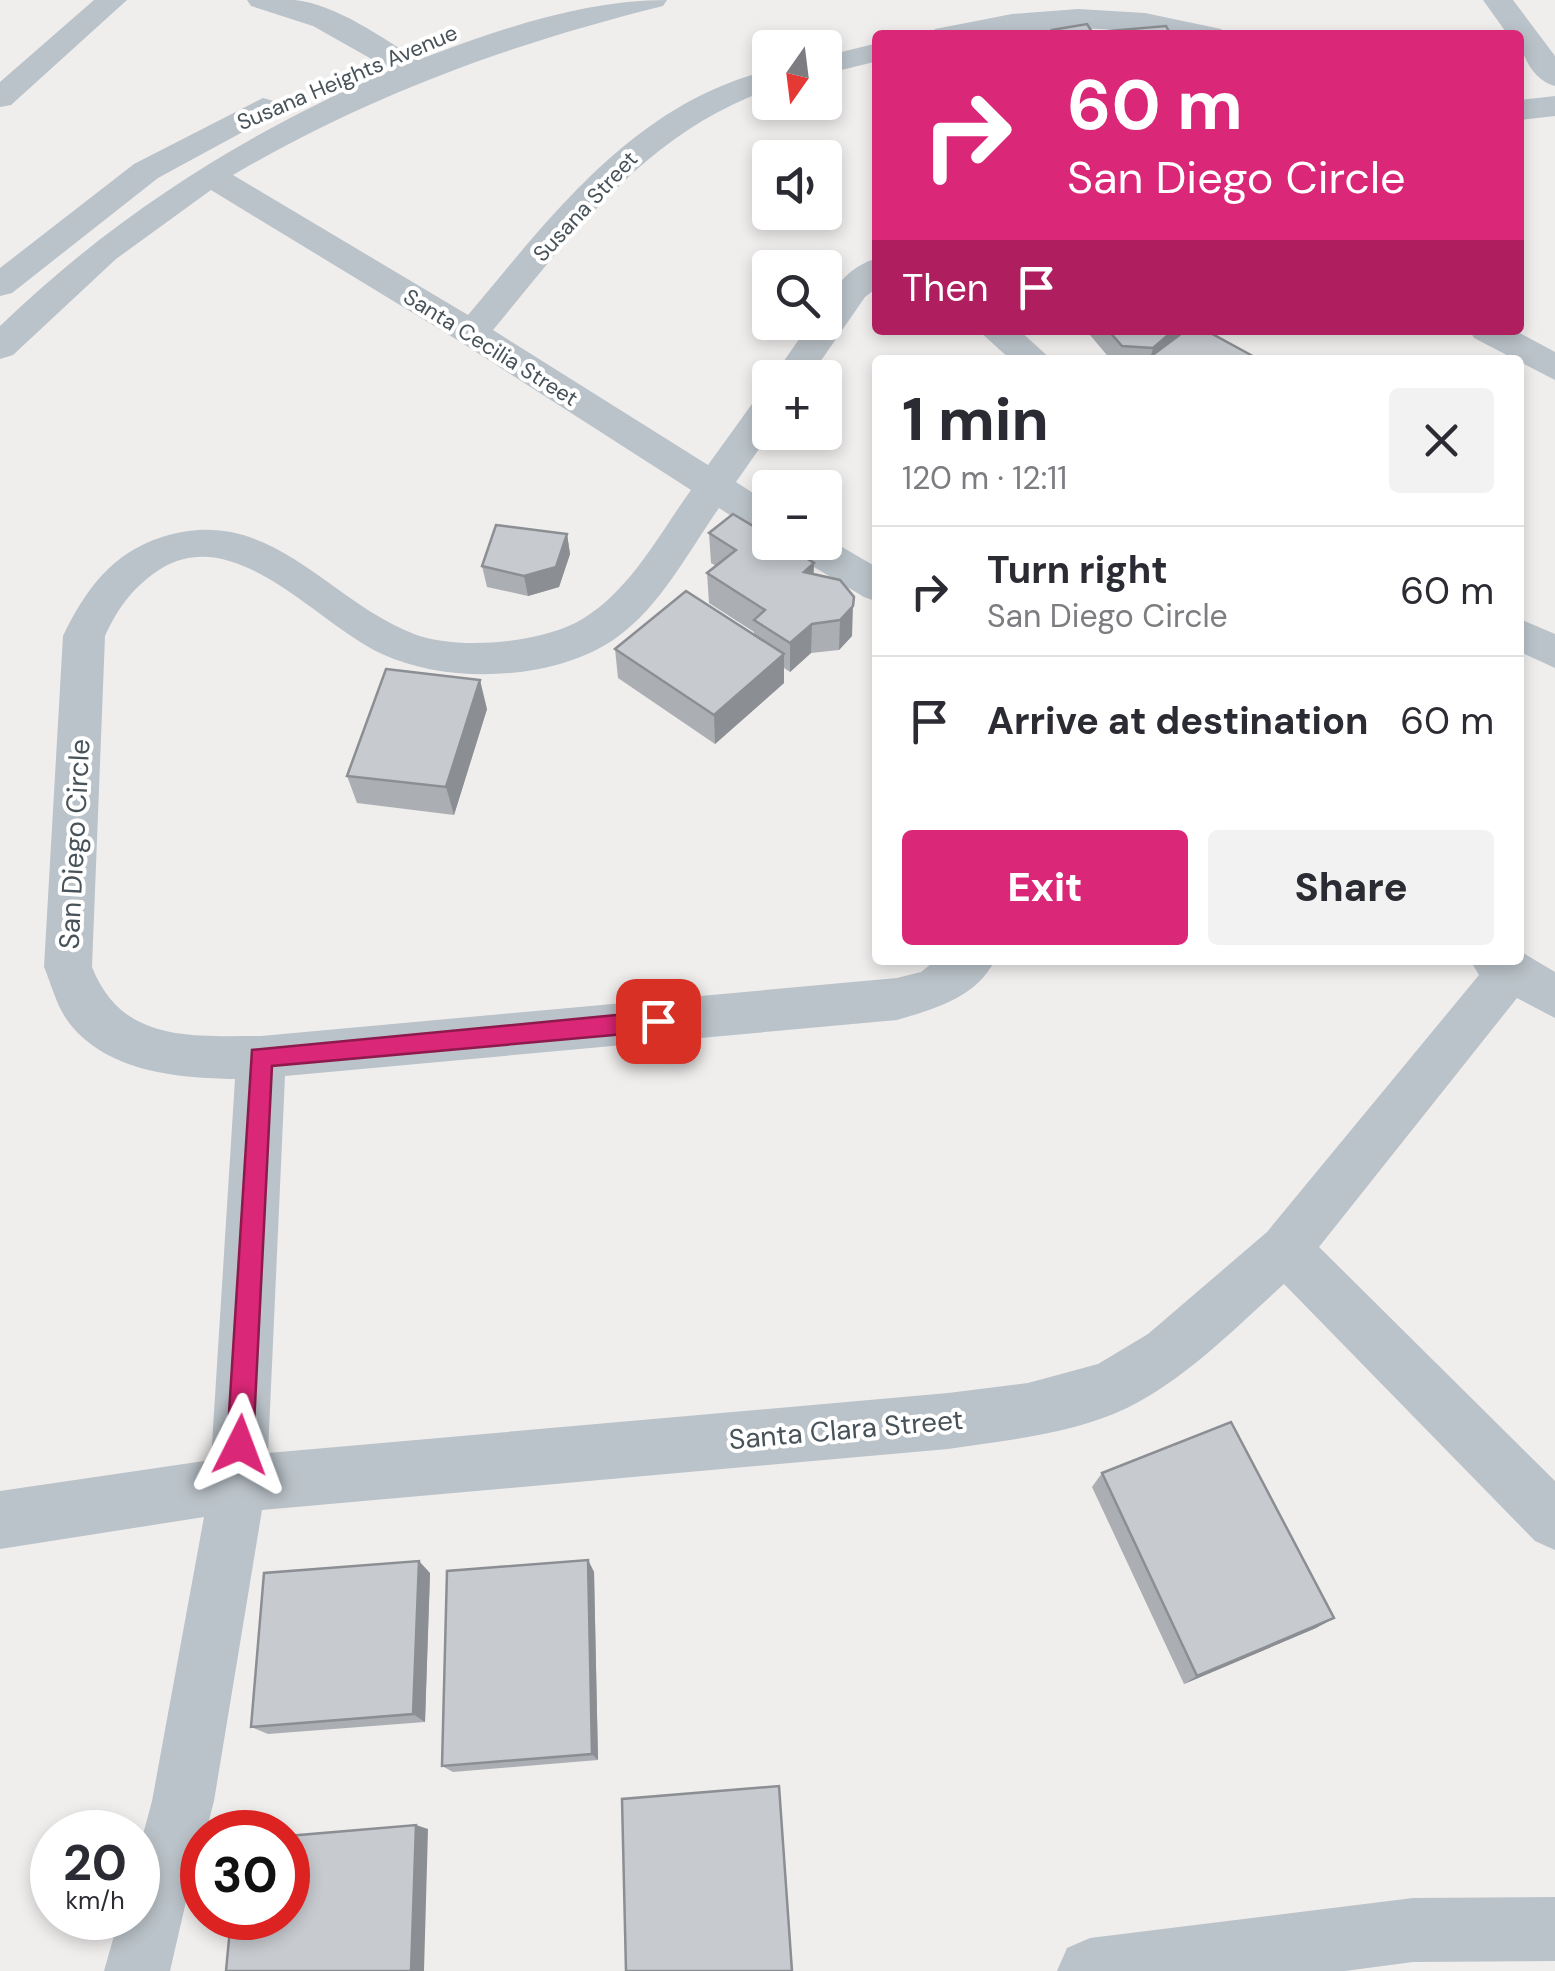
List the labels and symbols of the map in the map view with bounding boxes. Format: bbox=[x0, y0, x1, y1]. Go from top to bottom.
street label: Susana Heights Avenue bbox=[233, 18, 462, 137]
north arrow bbox=[752, 30, 842, 120]
street label: Susana Street bbox=[527, 145, 644, 268]
street label: Santa Cecilia Street bbox=[398, 282, 583, 413]
street label: San Diego Circle bbox=[51, 738, 98, 950]
pin bbox=[616, 979, 701, 1064]
position arrow bbox=[188, 1393, 292, 1497]
street label: Santa Clara Street bbox=[727, 1401, 965, 1458]
speed limit sign: 30 bbox=[180, 1810, 310, 1940]

